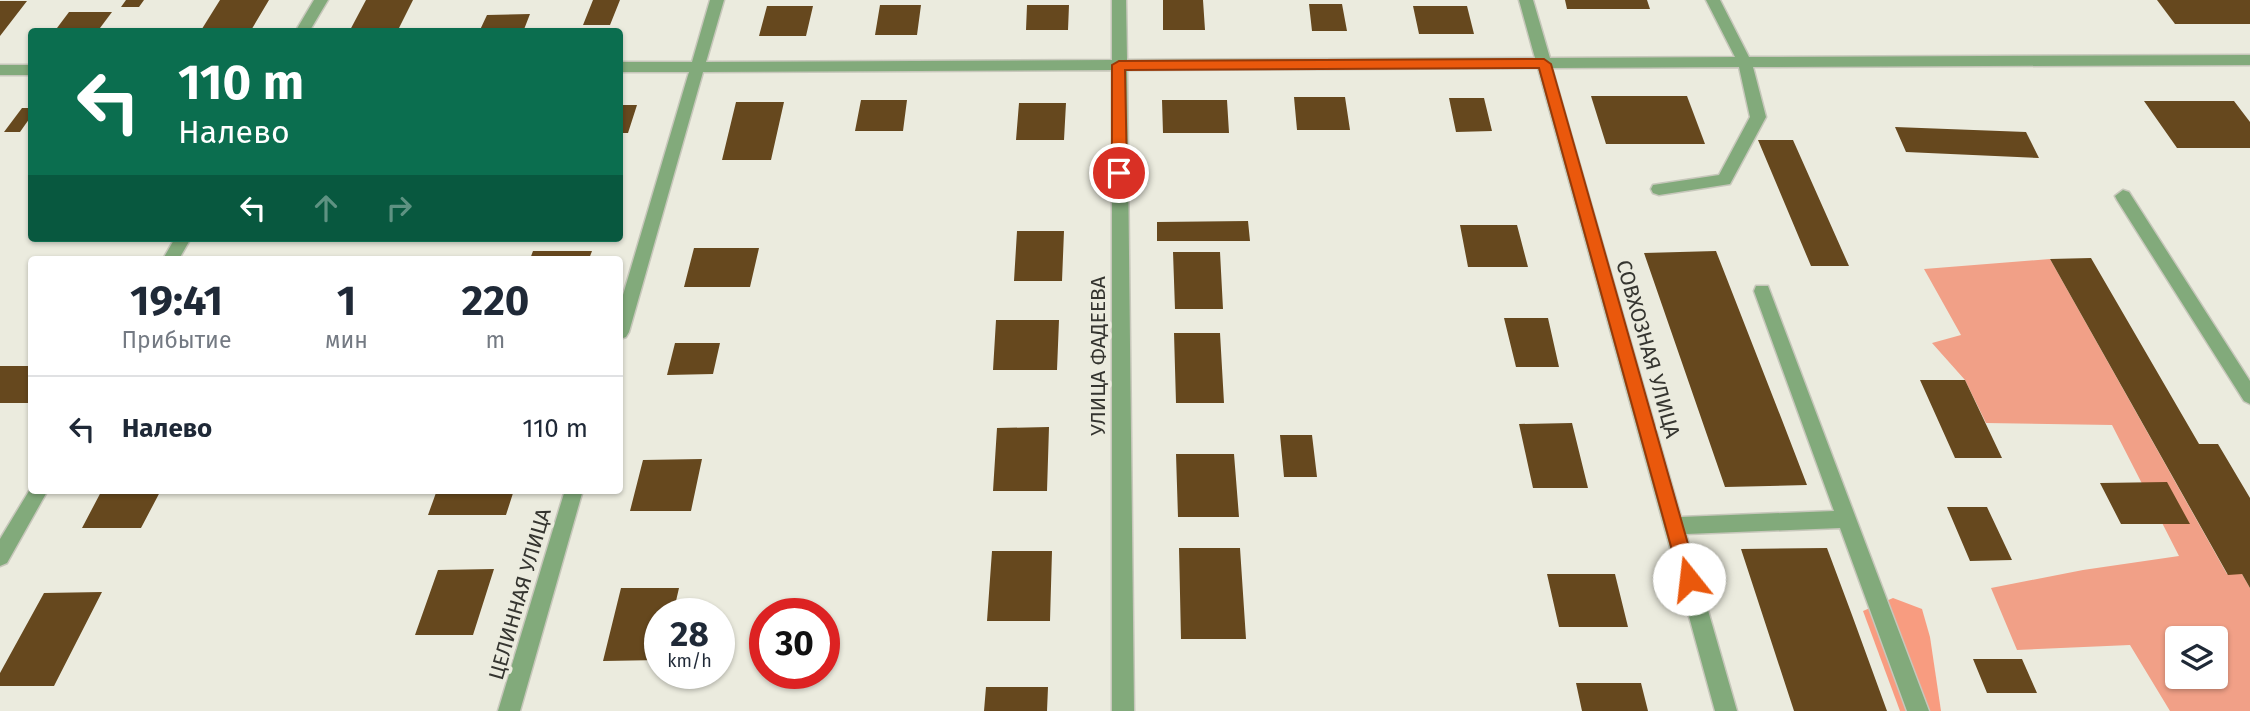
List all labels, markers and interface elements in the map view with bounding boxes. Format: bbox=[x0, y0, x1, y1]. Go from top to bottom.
text: 110 m bbox=[178, 53, 304, 112]
icon: left bbox=[63, 56, 154, 147]
text: Налево bbox=[178, 113, 290, 151]
pin bbox=[1089, 143, 1149, 203]
icon: arrive bbox=[1100, 154, 1138, 192]
icon: left bbox=[234, 189, 272, 227]
icon: ahead bbox=[307, 189, 345, 227]
icon: right bbox=[380, 189, 418, 227]
street label: СОВХОЗНАЯ УЛИЦА bbox=[1610, 257, 1686, 441]
text: 19:41 bbox=[130, 276, 223, 326]
text: 1 bbox=[337, 276, 356, 326]
text: 220 bbox=[461, 276, 529, 326]
street label: УЛИЦА ФАДЕЕВА bbox=[1085, 276, 1111, 436]
text: Прибытие bbox=[122, 326, 231, 354]
text: мин bbox=[325, 326, 368, 354]
text: m bbox=[486, 326, 505, 354]
icon: left bbox=[63, 410, 101, 448]
text: Налево bbox=[122, 413, 212, 444]
text: 110 m bbox=[522, 413, 588, 444]
street label: ЦЕЛИННАЯ УЛИЦА bbox=[483, 505, 557, 683]
position arrow bbox=[1652, 542, 1726, 616]
speed limit sign: 30 bbox=[749, 598, 840, 689]
text: 28 bbox=[670, 613, 709, 655]
map controls bbox=[2165, 626, 2228, 689]
button: layers bbox=[2165, 626, 2228, 689]
text: km/h bbox=[667, 650, 712, 672]

